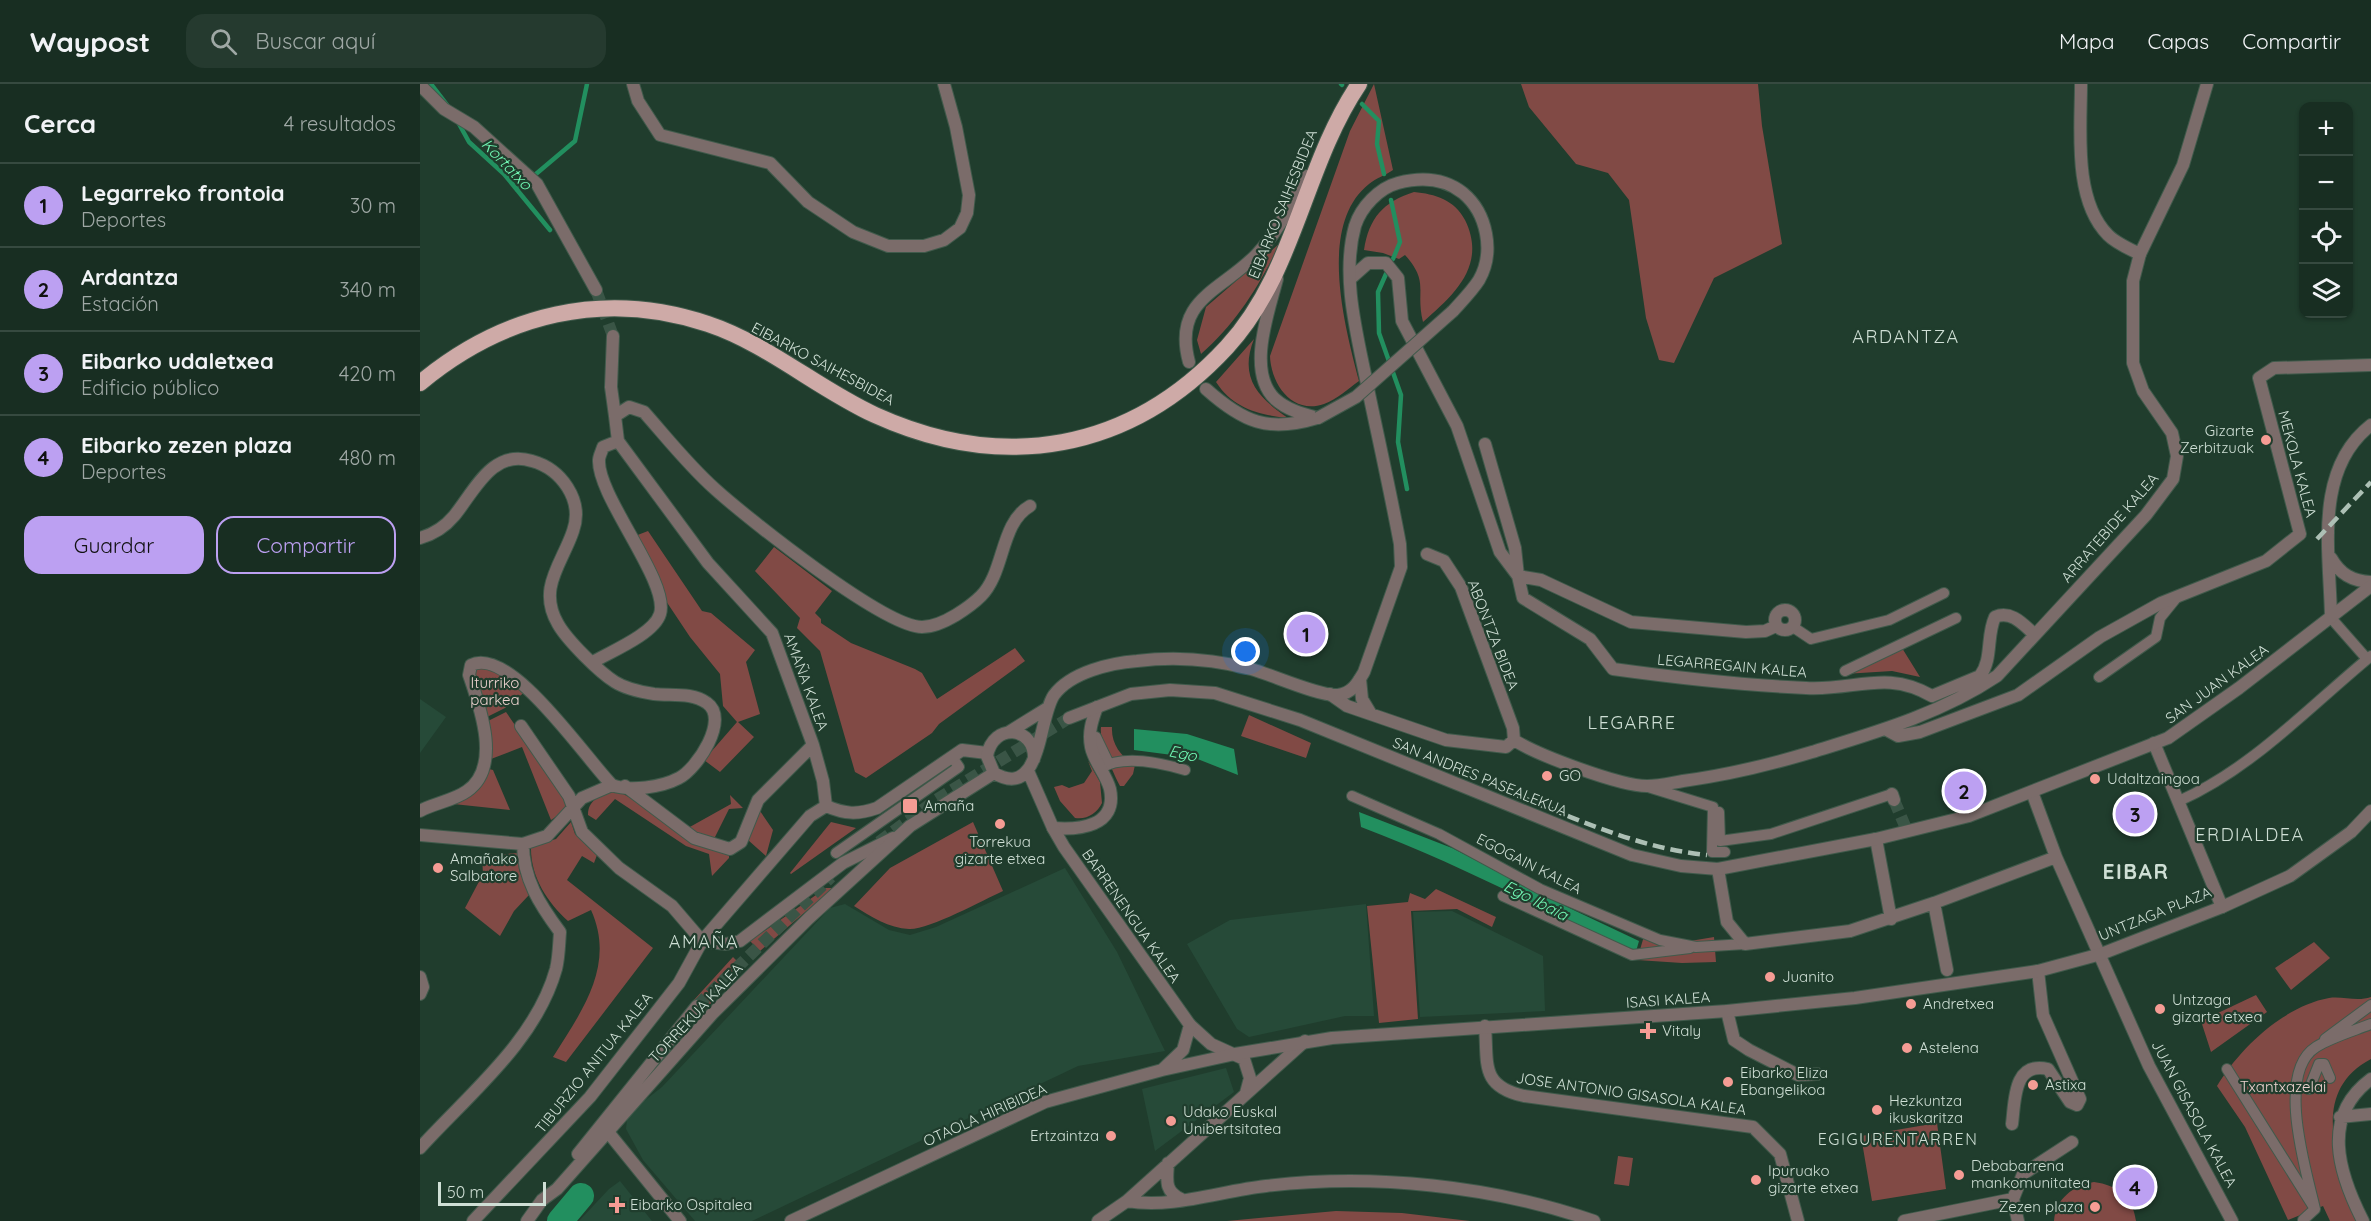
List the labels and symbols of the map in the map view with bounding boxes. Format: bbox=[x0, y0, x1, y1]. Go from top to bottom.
street label: EIBARKO SAIHESBIDEA bbox=[1244, 126, 1321, 281]
water label: Kortatxo bbox=[478, 134, 537, 195]
street label: EIBARKO SAIHESBIDEA bbox=[748, 318, 898, 409]
district label: ARDANTZA bbox=[1852, 325, 1960, 348]
street label: MEKOLA KALEA bbox=[2274, 408, 2321, 520]
place label: Gizarte Zerbitzuak bbox=[2180, 421, 2254, 457]
marker: Gizarte Zerbitzuak bbox=[2259, 433, 2273, 447]
street label: ARRATEBIDE KALEA bbox=[2057, 469, 2163, 586]
street label: ABONTZA BIDEA bbox=[1464, 577, 1523, 693]
pin: 1 bbox=[1286, 612, 1326, 656]
street label: AMAÑA KALEA bbox=[780, 630, 833, 734]
your location bbox=[1231, 637, 1260, 666]
street label: SAN JUAN KALEA bbox=[2161, 640, 2272, 727]
street label: LEGARREGAIN KALEA bbox=[1656, 649, 1808, 682]
park label: Iturriko parkea bbox=[470, 673, 520, 709]
district label: LEGARRE bbox=[1588, 711, 1676, 734]
street label: SAN ANDRES PASEALEKUA bbox=[1390, 733, 1571, 820]
water label: Ego bbox=[1167, 740, 1200, 766]
place label: GO bbox=[1559, 766, 1581, 785]
pin: 2 bbox=[1944, 768, 1984, 814]
marker: GO bbox=[1540, 769, 1554, 783]
place label: Udaltzaingoa bbox=[2107, 769, 2200, 788]
marker: Udaltzaingoa bbox=[2088, 772, 2102, 786]
pin: 3 bbox=[2116, 792, 2154, 836]
place label: Amaña bbox=[924, 796, 974, 815]
marker: Amaña bbox=[901, 797, 919, 815]
marker: Torrekua gizarte etxea bbox=[993, 817, 1007, 831]
district label: ERDIALDEA bbox=[2195, 823, 2305, 846]
street label: EGOGAIN KALEA bbox=[1474, 829, 1585, 898]
place label: Torrekua gizarte etxea bbox=[955, 832, 1045, 868]
street label: BARRENENGUA KALEA bbox=[1078, 845, 1185, 987]
place label: Amañako Salbatore bbox=[450, 849, 517, 885]
district label: EIBAR bbox=[2103, 858, 2169, 884]
marker: Amañako Salbatore bbox=[431, 861, 445, 875]
water label: Ego Ibaia bbox=[1501, 875, 1573, 925]
street label: UNTZAGA PLAZA bbox=[2096, 882, 2214, 945]
district label: AMAÑA bbox=[669, 930, 739, 953]
street label: TORREKUA KALEA bbox=[645, 959, 747, 1066]
place label: Juanito bbox=[1782, 967, 1834, 986]
marker: Juanito bbox=[1763, 970, 1777, 984]
street label: ISASI KALEA bbox=[1625, 987, 1711, 1012]
street label: TIBURZIO ANITUA KALEA bbox=[531, 988, 657, 1137]
place label: Untzaga gizarte etxea bbox=[2172, 990, 2262, 1026]
place label: Andretxea bbox=[1923, 994, 1994, 1013]
marker: Andretxea bbox=[1904, 997, 1918, 1011]
marker: Untzaga gizarte etxea bbox=[2153, 1002, 2167, 1016]
place label: Vitaly bbox=[1662, 1021, 1701, 1040]
marker: Vitaly bbox=[1639, 1022, 1657, 1040]
street label: JUAN GISASOLA KALEA bbox=[2148, 1037, 2241, 1191]
place label: Astelena bbox=[1919, 1038, 1979, 1057]
marker: Astelena bbox=[1900, 1041, 1914, 1055]
place label: Eibarko Eliza Ebangelikoa bbox=[1740, 1063, 1828, 1099]
street label: JOSE ANTONIO GISASOLA KALEA bbox=[1515, 1068, 1748, 1119]
marker: Eibarko Eliza Ebangelikoa bbox=[1721, 1075, 1735, 1089]
place label: Astixa bbox=[2045, 1075, 2086, 1094]
park label: Txantxazelai bbox=[2240, 1077, 2326, 1096]
marker: Astixa bbox=[2026, 1078, 2040, 1092]
street label: OTAOLA HIRIBIDEA bbox=[920, 1079, 1050, 1150]
place label: Hezkuntza ikuskaritza bbox=[1889, 1091, 1963, 1127]
place label: Udako Euskal Unibertsitatea bbox=[1183, 1102, 1281, 1138]
marker: Hezkuntza ikuskaritza bbox=[1870, 1103, 1884, 1117]
marker: Udako Euskal Unibertsitatea bbox=[1164, 1114, 1178, 1128]
place label: Ertzaintza bbox=[1030, 1126, 1099, 1145]
marker: Ertzaintza bbox=[1104, 1129, 1118, 1143]
district label: EGIGURENTARREN bbox=[1818, 1129, 1978, 1149]
place label: Debabarrena mankomunitatea bbox=[1971, 1156, 2090, 1192]
place label: Ipuruako gizarte etxea bbox=[1768, 1161, 1858, 1197]
pin: 4 bbox=[2116, 1164, 2154, 1210]
marker: Debabarrena mankomunitatea bbox=[1952, 1168, 1966, 1182]
marker: Ipuruako gizarte etxea bbox=[1749, 1173, 1763, 1187]
scale bar bbox=[438, 1179, 546, 1206]
place label: Eibarko Ospitalea bbox=[630, 1195, 752, 1214]
marker: Eibarko Ospitalea bbox=[608, 1196, 626, 1214]
place label: Zezen plaza bbox=[1999, 1197, 2083, 1216]
marker: Zezen plaza bbox=[2088, 1200, 2102, 1214]

